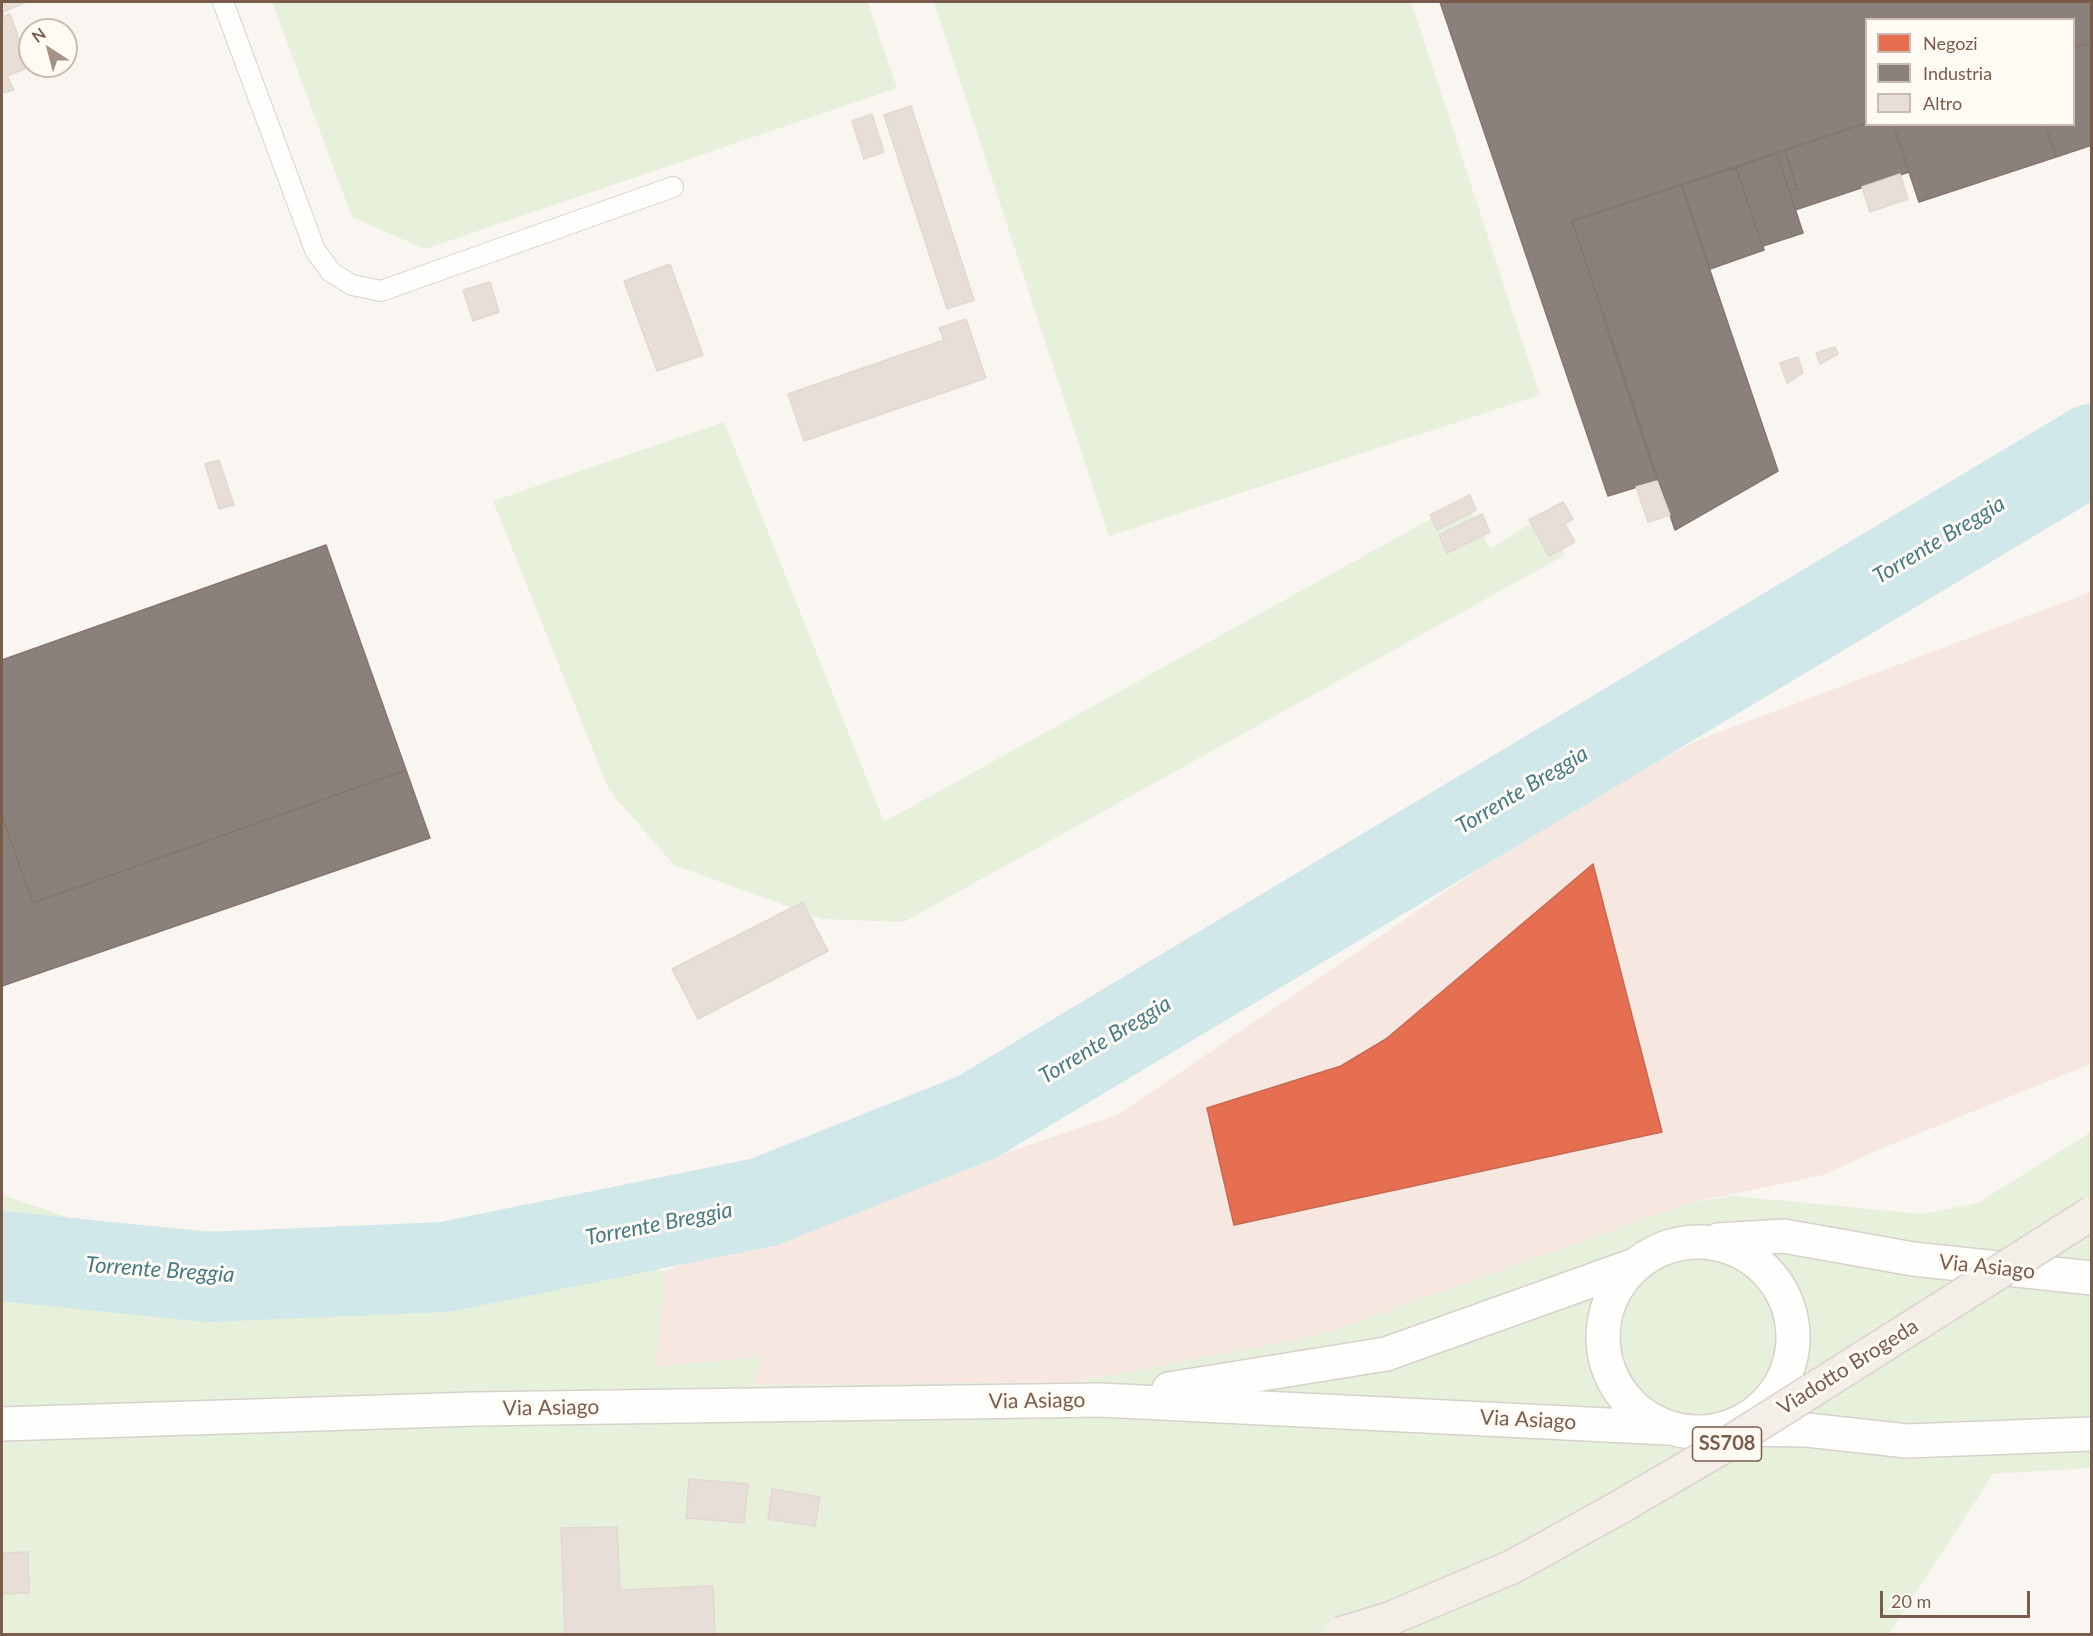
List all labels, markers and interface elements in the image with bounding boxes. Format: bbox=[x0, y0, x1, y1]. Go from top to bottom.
north arrow bbox=[18, 18, 78, 78]
legend bbox=[1865, 18, 2075, 126]
text: N bbox=[28, 23, 49, 46]
text: Negozi bbox=[1923, 32, 1978, 54]
text: Industria bbox=[1923, 62, 1992, 84]
text: Altro bbox=[1923, 92, 1962, 114]
water label: Torrente Breggia bbox=[1868, 490, 2010, 590]
water label: Torrente Breggia bbox=[1451, 740, 1593, 840]
water label: Torrente Breggia bbox=[1034, 990, 1176, 1090]
water label: Torrente Breggia bbox=[583, 1197, 735, 1251]
street label: Via Asiago bbox=[1938, 1249, 2036, 1285]
water label: Torrente Breggia bbox=[85, 1252, 235, 1288]
street label: Viadotto Brogeda bbox=[1773, 1314, 1923, 1420]
street label: Via Asiago bbox=[989, 1388, 1085, 1414]
street label: Via Asiago bbox=[503, 1395, 599, 1421]
street label: Via Asiago bbox=[1479, 1405, 1577, 1435]
road number: SS708 bbox=[1692, 1427, 1762, 1461]
scale bar bbox=[1883, 1579, 2033, 1617]
text: 20 m bbox=[1891, 1590, 1931, 1612]

